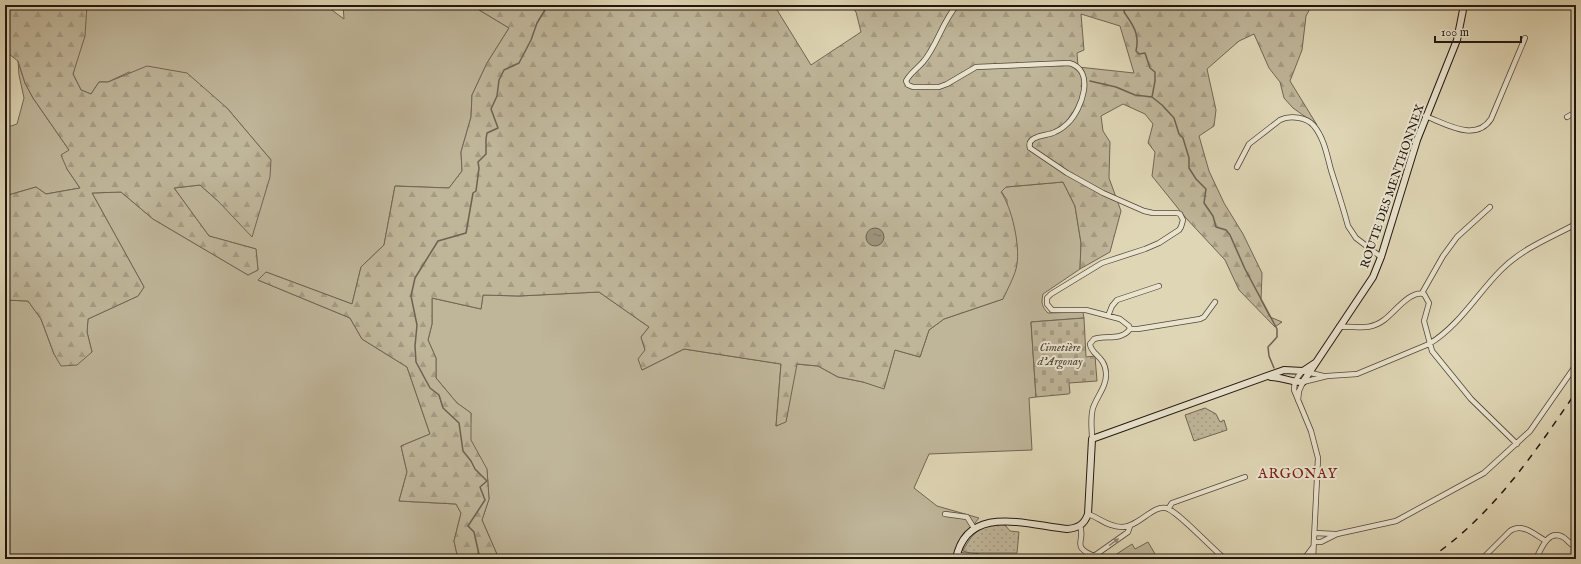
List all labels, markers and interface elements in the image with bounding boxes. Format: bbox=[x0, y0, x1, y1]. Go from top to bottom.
scale bar bbox=[1435, 18, 1521, 44]
text: 100 m bbox=[1441, 25, 1469, 40]
street label: ROUTE DES MENTHONNEX bbox=[1357, 102, 1428, 270]
park label: Cimetière d'Argonay bbox=[1037, 340, 1083, 370]
district label: ARGONAY bbox=[1257, 465, 1338, 483]
one-way arrow bbox=[1108, 538, 1119, 546]

